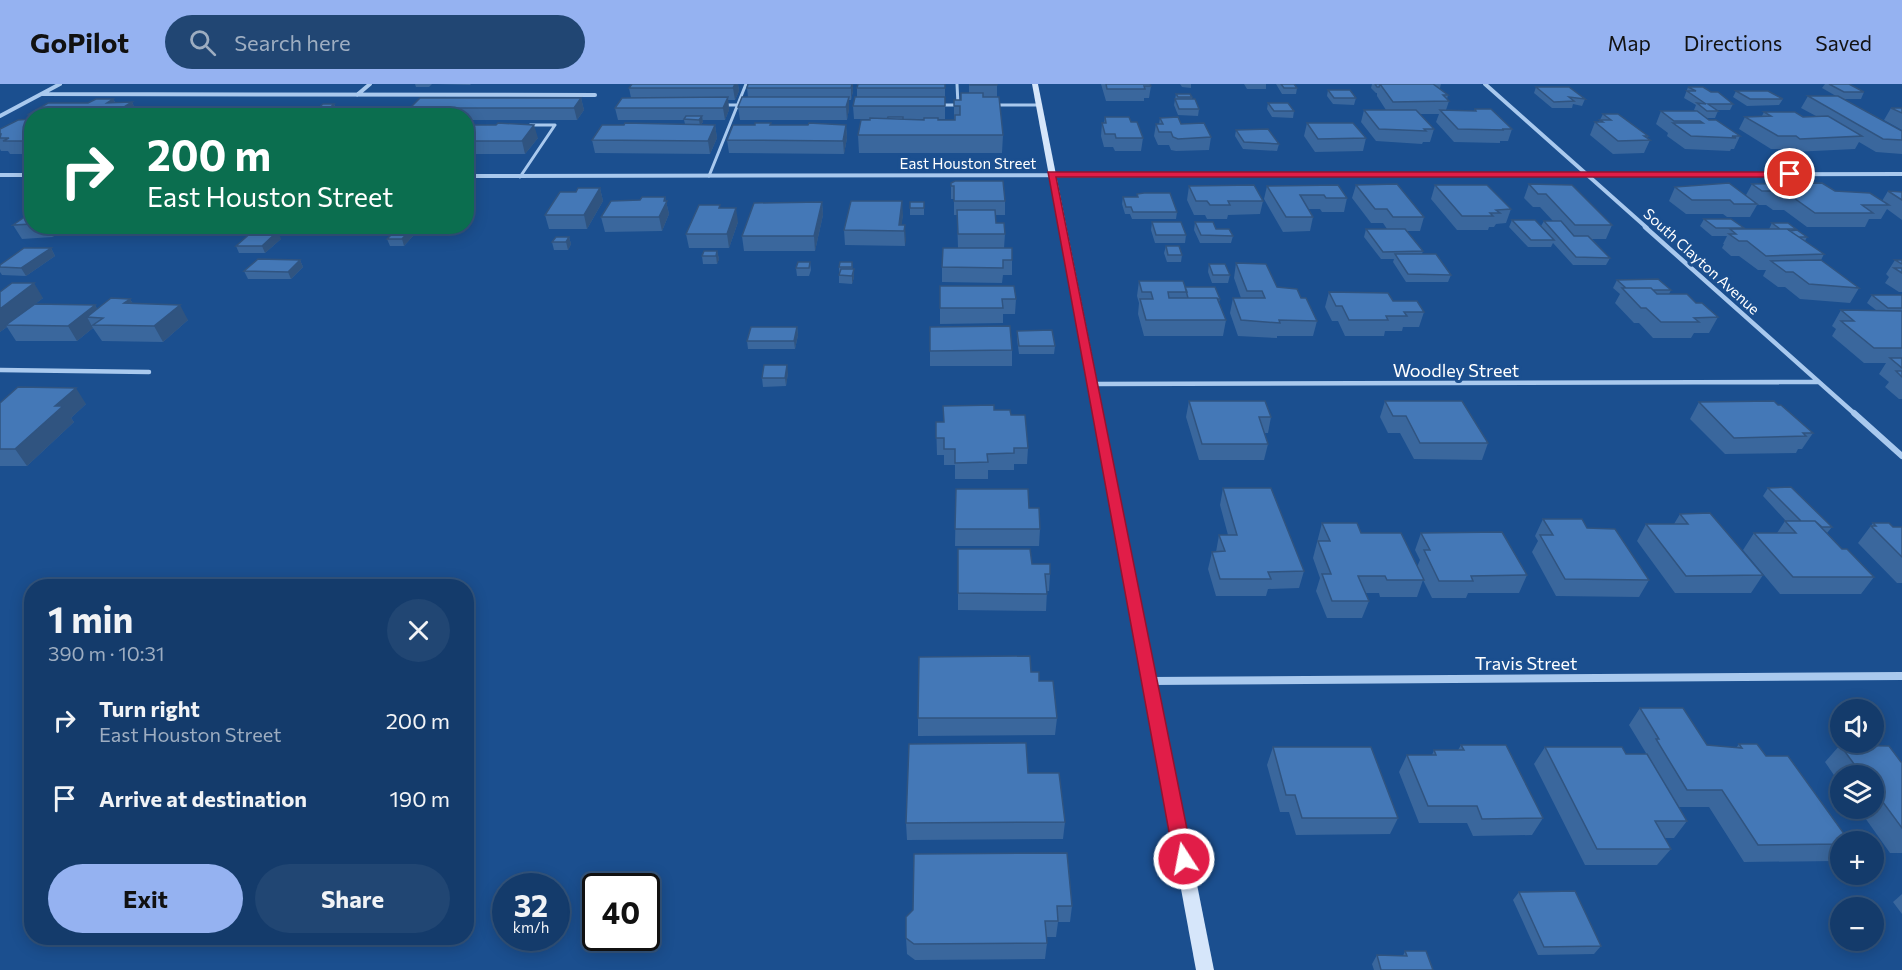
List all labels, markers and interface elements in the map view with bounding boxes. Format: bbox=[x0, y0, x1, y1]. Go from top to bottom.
search box bbox=[165, 15, 585, 69]
text: GoPilot bbox=[30, 25, 129, 59]
icon: search bbox=[186, 26, 219, 59]
text: Search here bbox=[234, 29, 351, 56]
text: Map bbox=[1608, 30, 1651, 55]
text: Directions bbox=[1684, 30, 1782, 55]
text: Saved bbox=[1815, 30, 1872, 55]
text: 200 m bbox=[147, 128, 271, 180]
icon: right bbox=[48, 132, 126, 210]
pin bbox=[1764, 148, 1815, 199]
street label: East Houston Street bbox=[900, 154, 1036, 172]
icon: arrive bbox=[1773, 157, 1806, 190]
text: East Houston Street bbox=[147, 180, 393, 213]
street label: South Clayton Avenue bbox=[1640, 204, 1764, 318]
street label: Woodley Street bbox=[1393, 359, 1519, 381]
text: 1 min bbox=[48, 596, 133, 640]
button: close bbox=[387, 599, 450, 662]
text: 390 m · 10:31 bbox=[48, 641, 165, 665]
street label: Travis Street bbox=[1475, 652, 1577, 674]
text: Turn right bbox=[99, 695, 200, 722]
map controls bbox=[1830, 699, 1884, 951]
button: sound bbox=[1830, 699, 1884, 753]
icon: right bbox=[48, 704, 81, 737]
text: 200 m bbox=[386, 707, 450, 734]
text: East Houston Street bbox=[99, 722, 281, 746]
button: layers bbox=[1830, 765, 1884, 819]
icon: arrive bbox=[48, 782, 81, 815]
text: Arrive at destination bbox=[99, 785, 307, 812]
text: 190 m bbox=[389, 785, 450, 812]
position arrow bbox=[1152, 827, 1216, 891]
button: + bbox=[1830, 831, 1884, 885]
button: Exit bbox=[48, 864, 243, 933]
button: Share bbox=[255, 864, 450, 933]
speed limit sign: 40 bbox=[582, 873, 660, 951]
text: 32 bbox=[514, 886, 548, 923]
button: − bbox=[1830, 897, 1884, 951]
text: km/h bbox=[513, 918, 549, 936]

